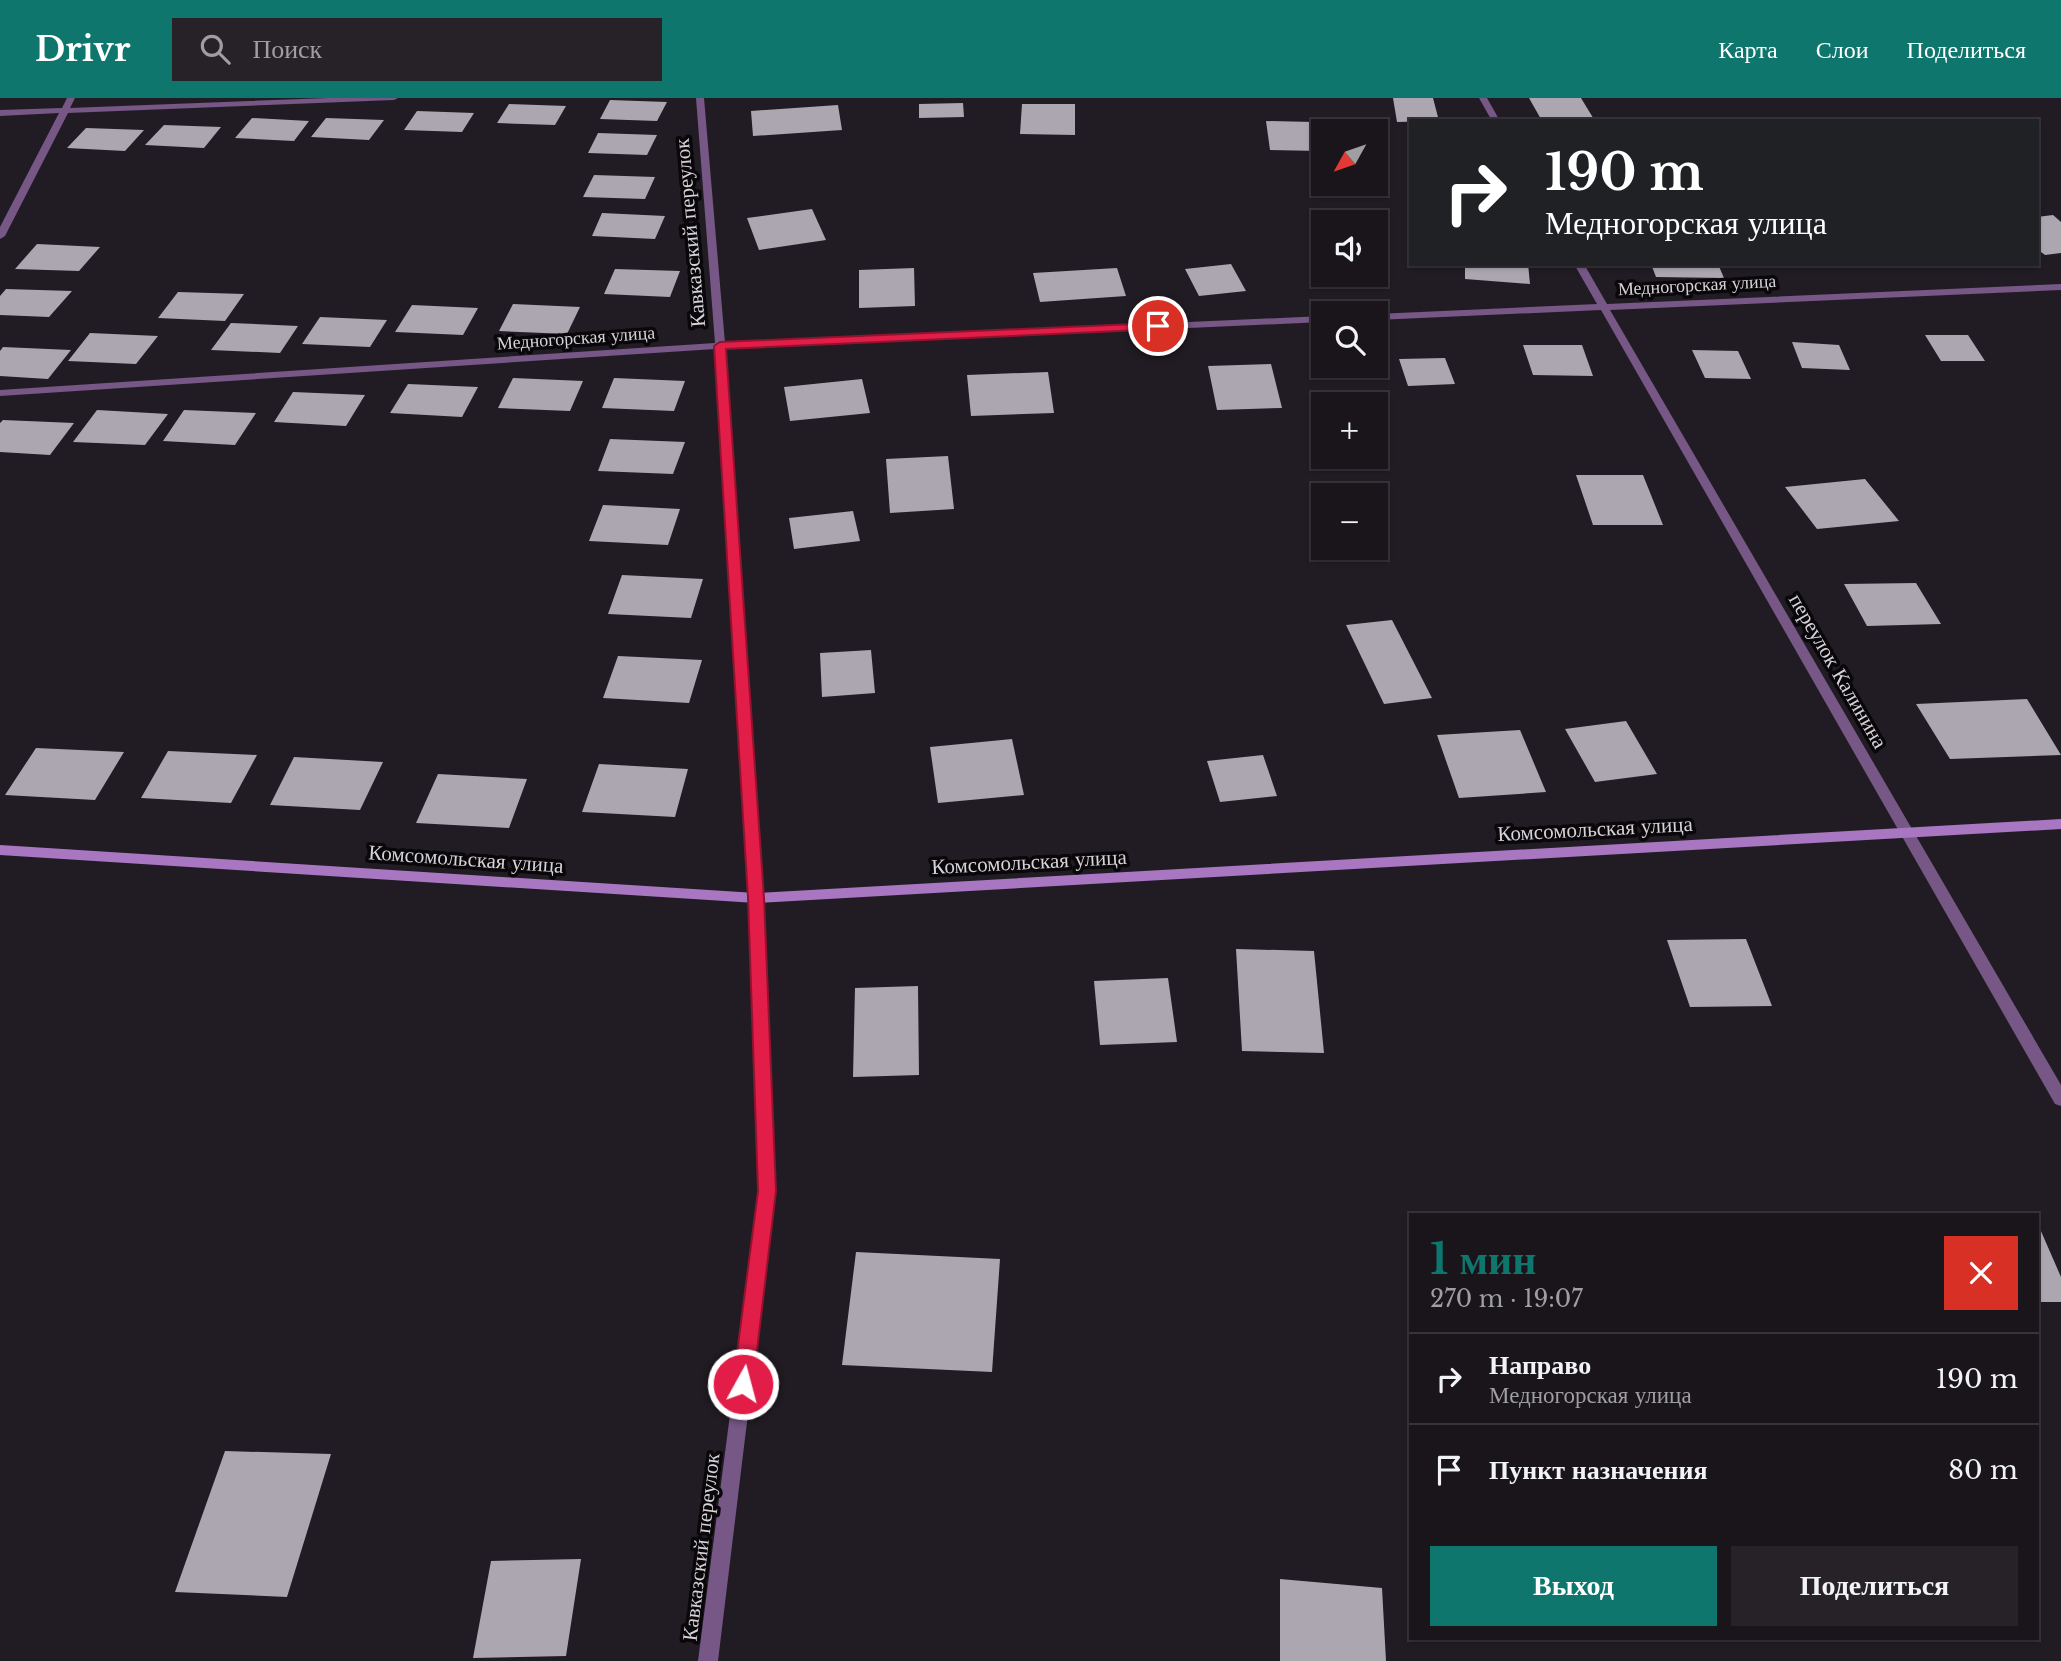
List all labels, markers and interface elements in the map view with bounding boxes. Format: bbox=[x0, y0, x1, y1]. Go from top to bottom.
search box bbox=[172, 18, 662, 81]
text: Drivr bbox=[35, 29, 130, 70]
icon: search bbox=[196, 30, 234, 68]
text: Поиск bbox=[252, 33, 322, 65]
text: Карта bbox=[1718, 35, 1778, 64]
text: Слои bbox=[1816, 35, 1869, 64]
text: Поделиться bbox=[1907, 35, 2026, 64]
north arrow bbox=[1311, 119, 1388, 196]
map controls bbox=[1311, 119, 1388, 560]
street label: Кавказский переулок bbox=[669, 137, 711, 328]
text: 190 m bbox=[1545, 142, 1704, 203]
icon: right bbox=[1430, 147, 1521, 238]
text: Медногорская улица bbox=[1545, 203, 1827, 243]
button: sound bbox=[1311, 210, 1388, 287]
street label: Медногорская улица bbox=[1617, 270, 1777, 300]
pin bbox=[1128, 296, 1188, 356]
button: search bbox=[1311, 301, 1388, 378]
icon: arrive bbox=[1139, 307, 1177, 345]
street label: Медногорская улица bbox=[496, 321, 656, 355]
button: + bbox=[1311, 392, 1388, 469]
button: − bbox=[1311, 483, 1388, 560]
street label: переулок Калинина bbox=[1783, 589, 1893, 754]
street label: Комсомольская улица bbox=[1497, 811, 1694, 847]
street label: Комсомольская улица bbox=[368, 839, 565, 879]
street label: Комсомольская улица bbox=[931, 844, 1128, 880]
text: 1 мин bbox=[1430, 1233, 1537, 1285]
button: close bbox=[1944, 1236, 2018, 1310]
text: 270 m · 19:07 bbox=[1430, 1285, 1583, 1313]
position arrow bbox=[706, 1347, 780, 1421]
text: Направо bbox=[1489, 1349, 1591, 1381]
icon: right bbox=[1430, 1360, 1468, 1398]
text: 190 m bbox=[1936, 1363, 2018, 1395]
text: Медногорская улица bbox=[1489, 1381, 1692, 1409]
street label: Кавказский переулок bbox=[677, 1451, 726, 1642]
icon: arrive bbox=[1430, 1451, 1468, 1489]
text: Пункт назначения bbox=[1489, 1454, 1707, 1486]
text: 80 m bbox=[1948, 1454, 2018, 1486]
button: Выход bbox=[1430, 1546, 1717, 1626]
button: Поделиться bbox=[1731, 1546, 2018, 1626]

